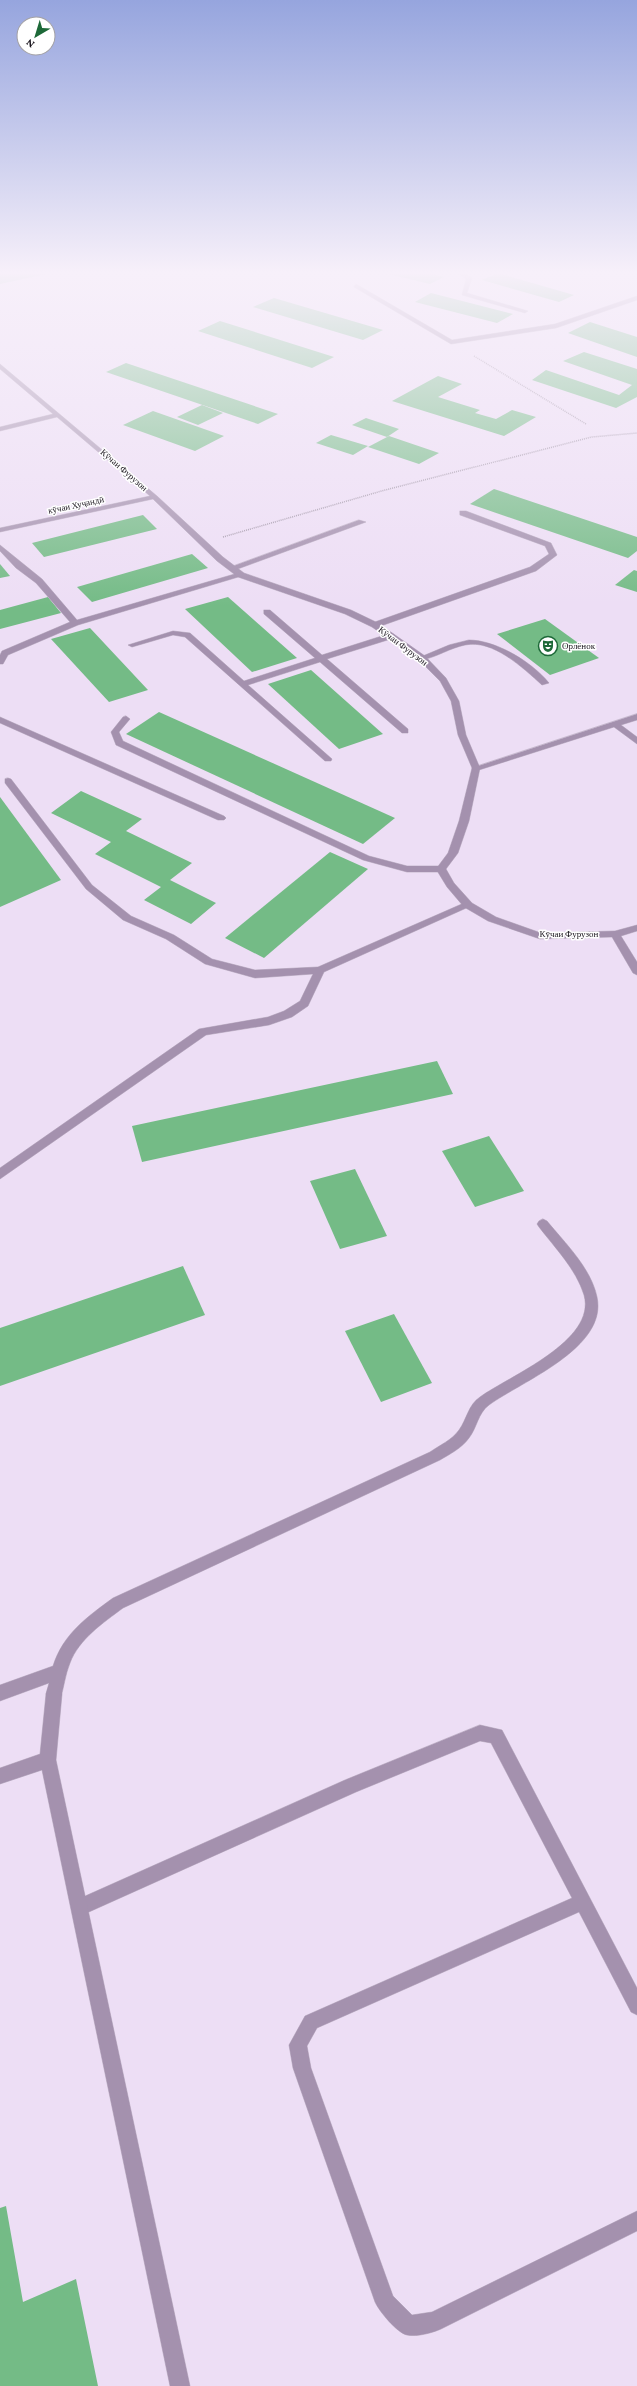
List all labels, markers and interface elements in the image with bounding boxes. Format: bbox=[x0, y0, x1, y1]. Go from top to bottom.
north arrow bbox=[16, 16, 56, 56]
text: N bbox=[23, 37, 36, 51]
street label: Кӯчаи Фурузон bbox=[99, 447, 150, 493]
street label: кӯчаи Хуҷандӣ bbox=[47, 494, 105, 516]
street label: Кӯчаи Фурузон bbox=[376, 624, 430, 668]
theatre icon: Орлёнок bbox=[537, 635, 559, 657]
place label: Орлёнок bbox=[562, 641, 596, 651]
street label: Кӯчаи Фурузон bbox=[540, 929, 599, 939]

